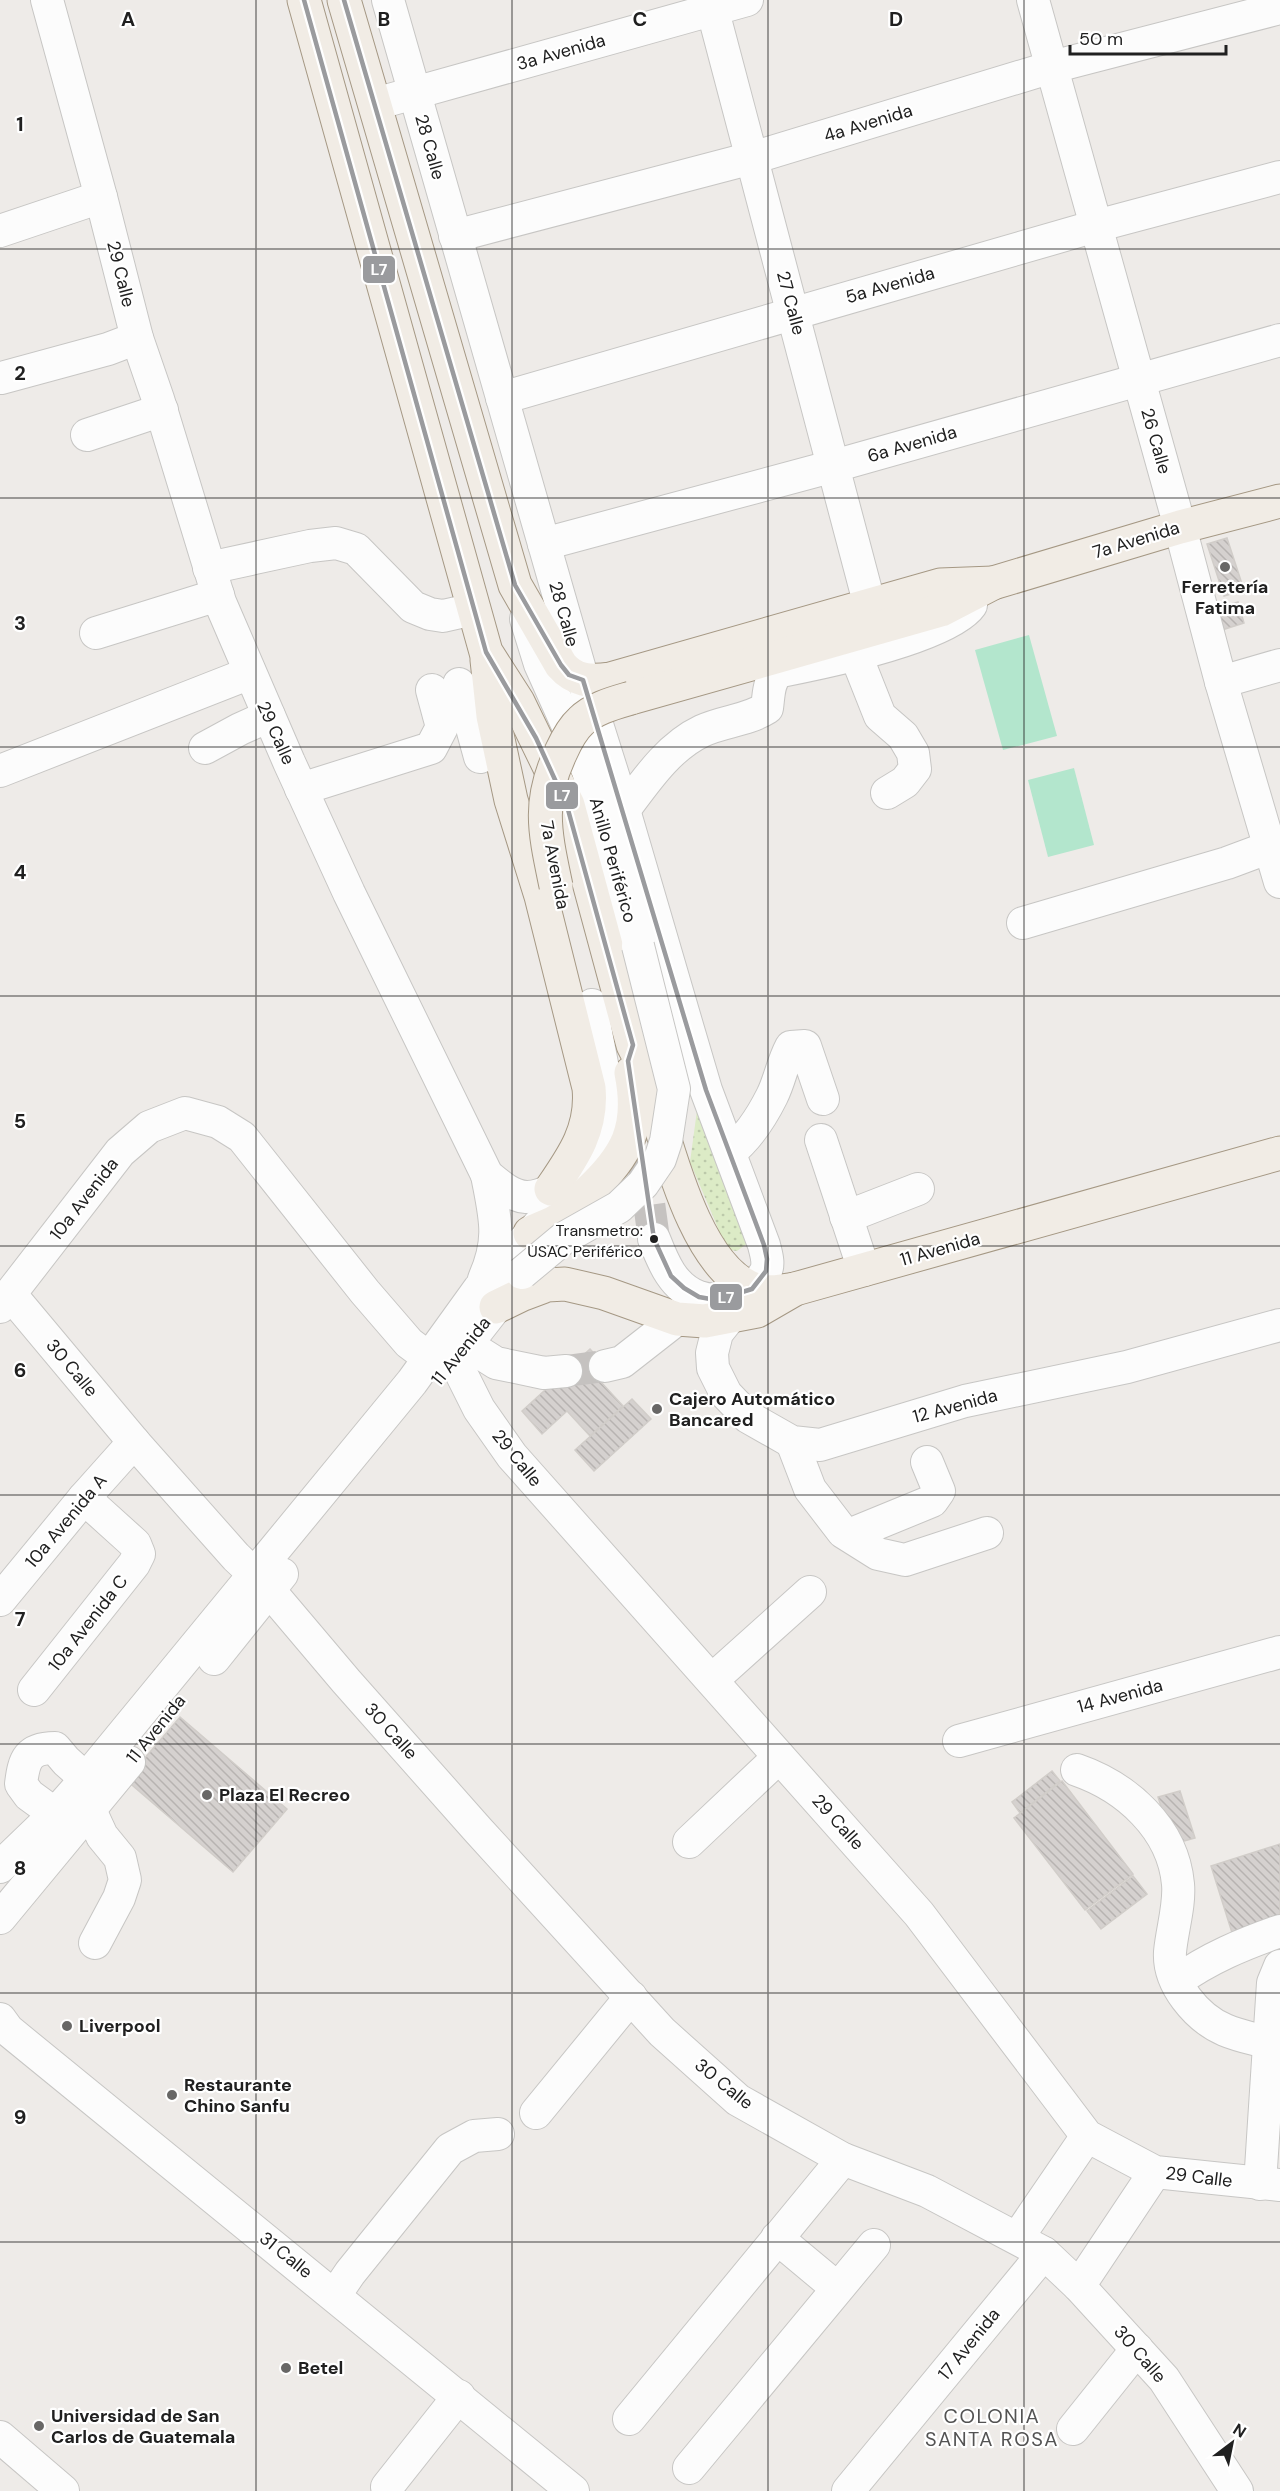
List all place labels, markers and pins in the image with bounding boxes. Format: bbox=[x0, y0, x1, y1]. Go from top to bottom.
marker: Ferretería Fatima bbox=[1218, 560, 1232, 574]
place label: Ferretería Fatima bbox=[1182, 575, 1268, 620]
place label: Transmetro: USAC Periférico bbox=[527, 1220, 643, 1262]
marker: Transmetro: USAC Periférico bbox=[648, 1233, 660, 1245]
place label: Cajero Automático Bancared bbox=[669, 1387, 835, 1432]
marker: Cajero Automático Bancared bbox=[650, 1402, 664, 1416]
place label: Plaza El Recreo bbox=[219, 1783, 350, 1807]
marker: Plaza El Recreo bbox=[200, 1788, 214, 1802]
place label: Liverpool bbox=[79, 2014, 160, 2038]
marker: Liverpool bbox=[60, 2019, 74, 2033]
place label: Restaurante Chino Sanfu bbox=[184, 2073, 292, 2118]
marker: Restaurante Chino Sanfu bbox=[165, 2088, 179, 2102]
place label: Betel bbox=[298, 2356, 343, 2380]
marker: Betel bbox=[279, 2361, 293, 2375]
place label: Universidad de San Carlos de Guatemala bbox=[51, 2404, 235, 2449]
marker: Universidad de San Carlos de Guatemala bbox=[32, 2419, 46, 2433]

